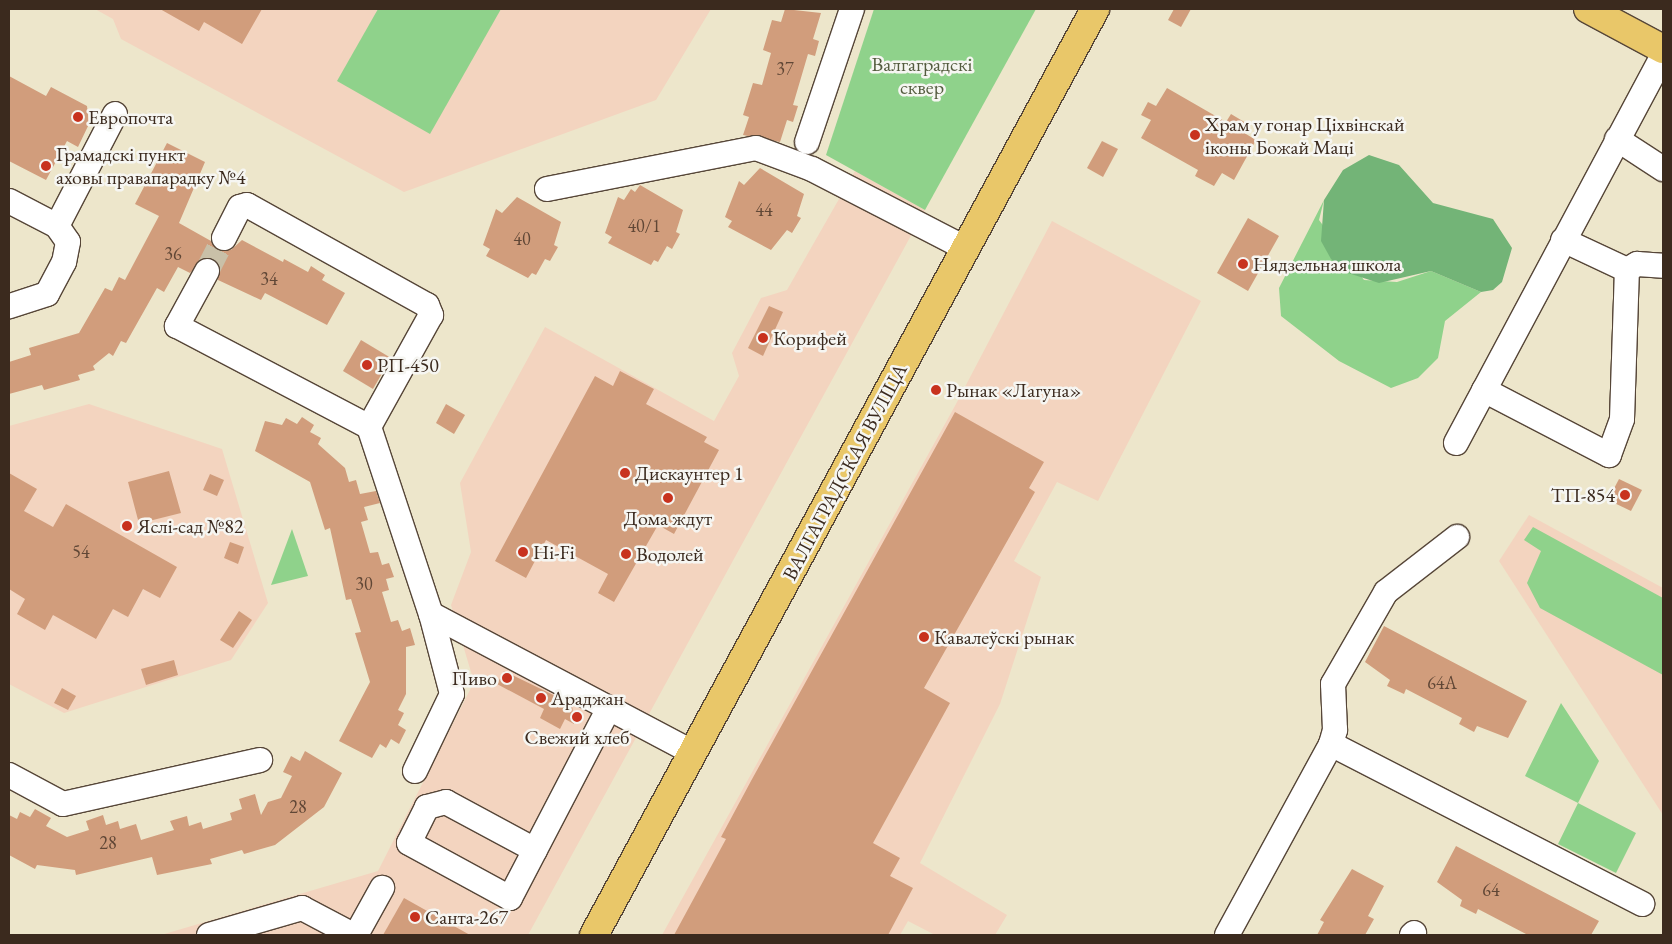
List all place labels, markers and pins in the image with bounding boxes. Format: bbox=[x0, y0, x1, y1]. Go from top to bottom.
place label: Европочта bbox=[88, 105, 173, 129]
marker: Европочта bbox=[72, 111, 84, 123]
place label: Храм у гонар Ціхвінскай іконы Божай Маці bbox=[1205, 112, 1405, 159]
marker: Храм у гонар Ціхвінскай іконы Божай Маці bbox=[1189, 129, 1201, 141]
place label: Грамадскі пункт аховы правапарадку №4 bbox=[56, 142, 246, 189]
marker: Грамадскі пункт аховы правапарадку №4 bbox=[40, 160, 52, 172]
place label: Нядзельная школа bbox=[1253, 252, 1401, 276]
marker: Нядзельная школа bbox=[1237, 258, 1249, 270]
place label: Корифей bbox=[773, 326, 847, 350]
marker: Корифей bbox=[757, 332, 769, 344]
place label: РП-450 bbox=[377, 353, 439, 377]
marker: РП-450 bbox=[361, 359, 373, 371]
place label: Рынак «Лагуна» bbox=[946, 378, 1081, 402]
marker: Рынак «Лагуна» bbox=[930, 384, 942, 396]
place label: Дискаунтер 1 bbox=[635, 461, 744, 485]
marker: Дискаунтер 1 bbox=[619, 467, 631, 479]
place label: ТП-854 bbox=[1551, 483, 1615, 507]
marker: ТП-854 bbox=[1619, 489, 1631, 501]
marker: Дома ждут bbox=[662, 492, 674, 504]
place label: Дома ждут bbox=[624, 506, 712, 530]
place label: Яслі-сад №82 bbox=[137, 514, 244, 538]
marker: Яслі-сад №82 bbox=[121, 520, 133, 532]
place label: Hi-Fi bbox=[533, 540, 575, 564]
place label: Водолей bbox=[636, 542, 704, 566]
marker: Hi-Fi bbox=[517, 546, 529, 558]
marker: Водолей bbox=[620, 548, 632, 560]
place label: Кавалеўскі рынак bbox=[934, 625, 1074, 649]
marker: Кавалеўскі рынак bbox=[918, 631, 930, 643]
place label: Пиво bbox=[452, 666, 497, 690]
marker: Пиво bbox=[501, 672, 513, 684]
place label: Араджан bbox=[551, 686, 624, 710]
marker: Араджан bbox=[535, 692, 547, 704]
marker: Свежий хлеб bbox=[571, 711, 583, 723]
place label: Свежий хлеб bbox=[525, 725, 629, 749]
place label: Санта-267 bbox=[425, 905, 508, 929]
marker: Санта-267 bbox=[409, 911, 421, 923]

